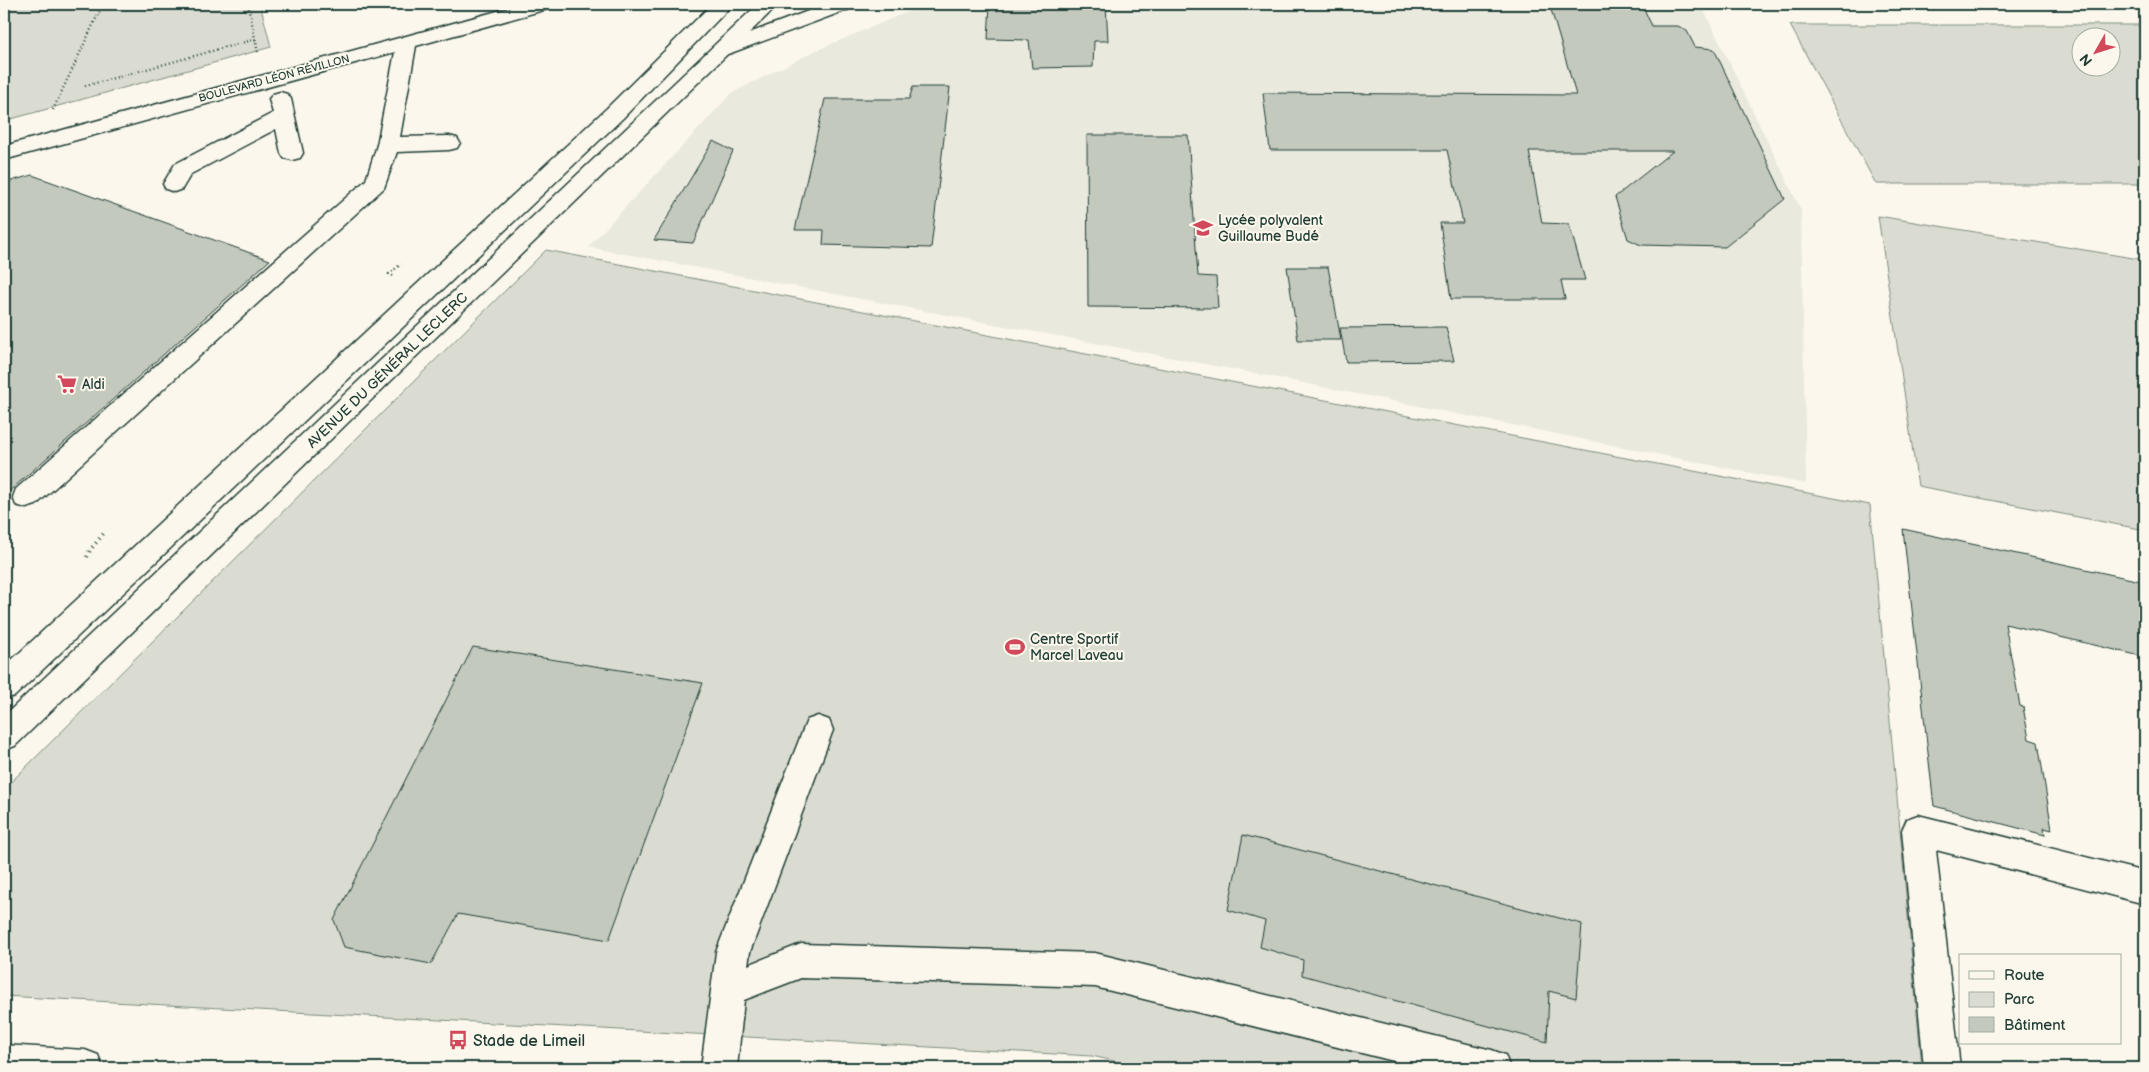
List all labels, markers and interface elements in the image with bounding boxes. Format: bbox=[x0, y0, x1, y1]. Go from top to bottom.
north arrow bbox=[2072, 28, 2122, 78]
text: N bbox=[2076, 50, 2096, 69]
street label: BOULEVARD LÉON RÉVILLON bbox=[197, 51, 351, 105]
place label: Lycée polyvalent Guillaume Budé bbox=[1218, 212, 1324, 245]
school or university icon: Lycée polyvalent Guillaume Budé bbox=[1192, 217, 1214, 239]
street label: AVENUE DU GÉNÉRAL LECLERC bbox=[303, 288, 471, 452]
supermarket icon: Aldi bbox=[56, 373, 78, 395]
place label: Aldi bbox=[82, 376, 105, 393]
place label: Centre Sportif Marcel Laveau bbox=[1030, 631, 1124, 664]
sports icon: Centre Sportif Marcel Laveau bbox=[1004, 636, 1026, 658]
legend bbox=[1959, 954, 2122, 1044]
text: Route bbox=[2004, 966, 2045, 985]
text: Parc bbox=[2004, 990, 2034, 1009]
text: Bâtiment bbox=[2004, 1016, 2066, 1035]
bus stop icon: Stade de Limeil bbox=[447, 1029, 469, 1051]
place label: Stade de Limeil bbox=[473, 1032, 585, 1051]

